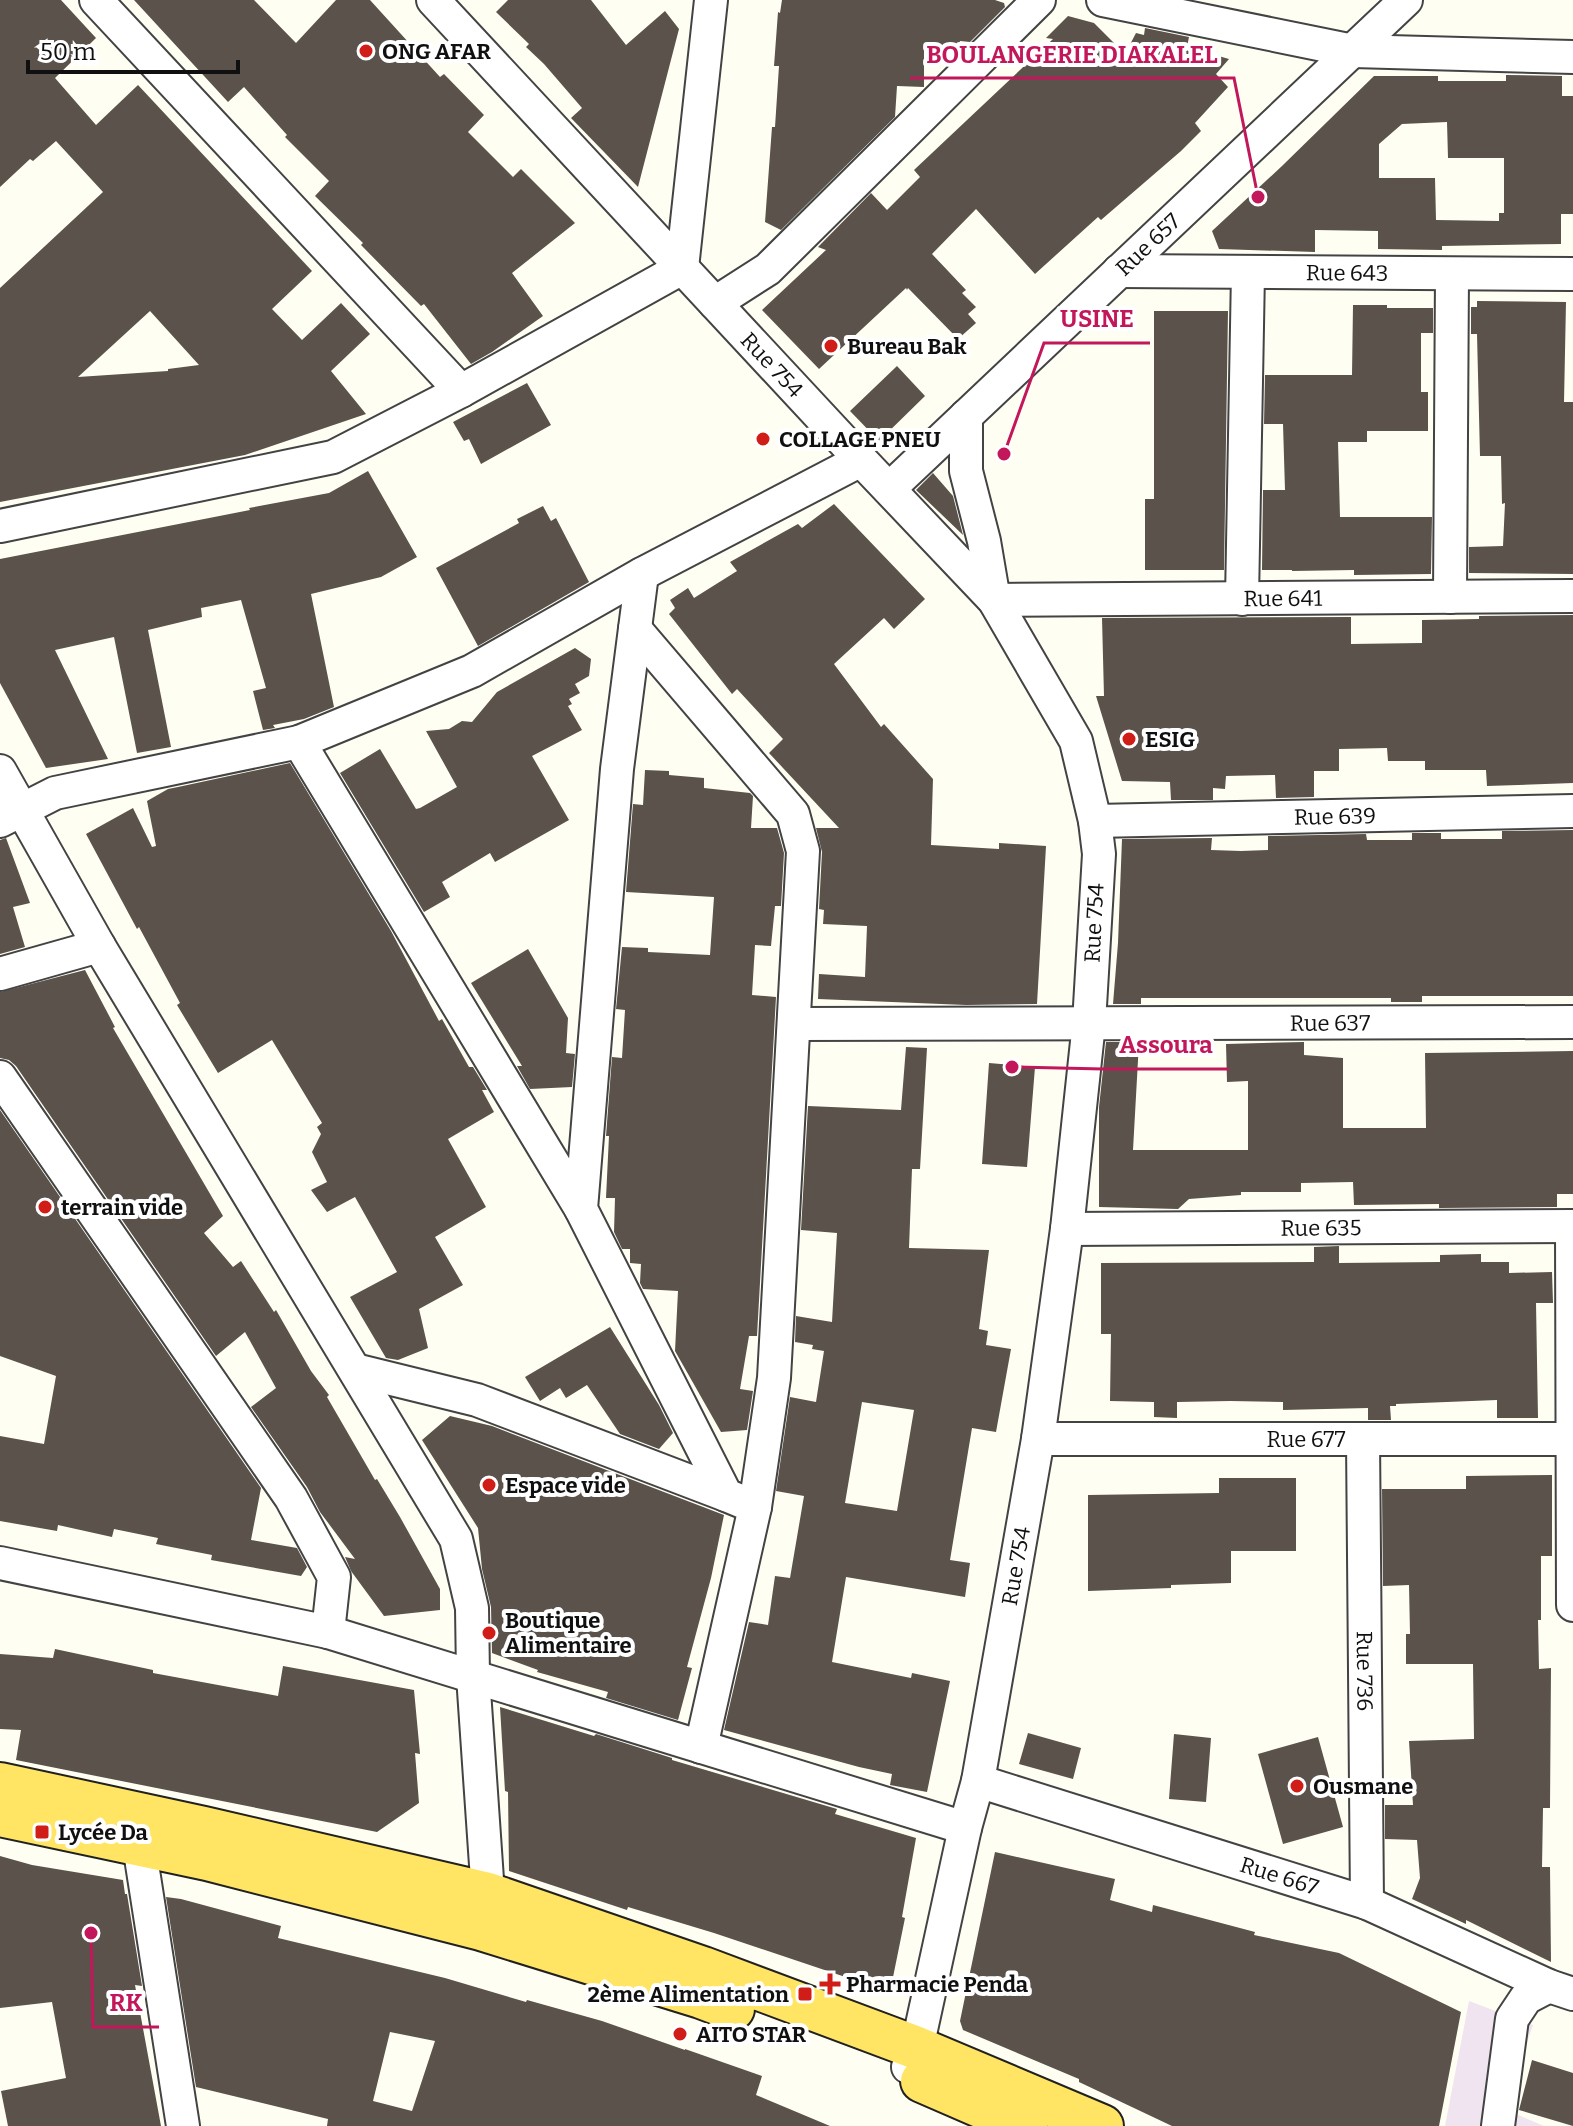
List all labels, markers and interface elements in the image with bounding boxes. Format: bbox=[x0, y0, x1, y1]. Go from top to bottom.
scale bar bbox=[28, 24, 238, 74]
callout: BOULANGERIE DIAKALEL bbox=[910, 30, 1234, 78]
text: 50 m bbox=[40, 38, 96, 66]
place label: ONG AFAR bbox=[382, 38, 491, 65]
text: BOULANGERIE DIAKALEL bbox=[926, 41, 1218, 69]
marker: ONG AFAR bbox=[357, 42, 375, 60]
street label: Rue 657 bbox=[1110, 207, 1186, 281]
street label: Rue 643 bbox=[1306, 259, 1388, 286]
callout: USINE bbox=[1044, 295, 1150, 343]
text: USINE bbox=[1060, 305, 1134, 333]
street label: Rue 754 bbox=[735, 326, 809, 403]
place label: Bureau Bak bbox=[847, 333, 967, 360]
marker: Bureau Bak bbox=[822, 337, 840, 355]
place label: COLLAGE PNEU bbox=[779, 426, 941, 453]
marker: COLLAGE PNEU bbox=[754, 430, 772, 448]
street label: Rue 641 bbox=[1243, 584, 1323, 612]
place label: ESIG bbox=[1145, 726, 1195, 753]
marker: ESIG bbox=[1120, 730, 1138, 748]
street label: Rue 639 bbox=[1294, 802, 1376, 830]
street label: Rue 754 bbox=[1078, 882, 1110, 963]
street label: Rue 637 bbox=[1290, 1009, 1370, 1036]
callout: Assoura bbox=[1103, 1021, 1229, 1069]
text: Assoura bbox=[1119, 1031, 1213, 1059]
place label: terrain vide bbox=[61, 1194, 183, 1221]
marker: terrain vide bbox=[36, 1198, 54, 1216]
street label: Rue 635 bbox=[1280, 1214, 1362, 1241]
street label: Rue 677 bbox=[1267, 1426, 1345, 1453]
place label: Espace vide bbox=[505, 1472, 626, 1499]
marker: Espace vide bbox=[480, 1476, 498, 1494]
street label: Rue 754 bbox=[996, 1524, 1036, 1607]
place label: Boutique Alimentaire bbox=[505, 1607, 632, 1659]
marker: Boutique Alimentaire bbox=[480, 1624, 498, 1642]
street label: Rue 736 bbox=[1351, 1631, 1379, 1711]
place label: Ousmane bbox=[1313, 1773, 1413, 1800]
marker: Ousmane bbox=[1288, 1777, 1306, 1795]
place label: Lycée Da bbox=[58, 1819, 148, 1846]
marker: Lycée Da bbox=[33, 1823, 51, 1841]
street label: Rue 667 bbox=[1237, 1851, 1322, 1901]
place label: Pharmacie Penda bbox=[846, 1971, 1029, 1998]
marker: Pharmacie Penda bbox=[821, 1975, 839, 1993]
callout: RK bbox=[93, 1979, 159, 2027]
place label: 2ème Alimentation bbox=[587, 1981, 789, 2008]
marker: 2ème Alimentation bbox=[796, 1985, 814, 2003]
text: RK bbox=[109, 1989, 143, 2017]
place label: AITO STAR bbox=[696, 2021, 806, 2048]
marker: AITO STAR bbox=[671, 2025, 689, 2043]

